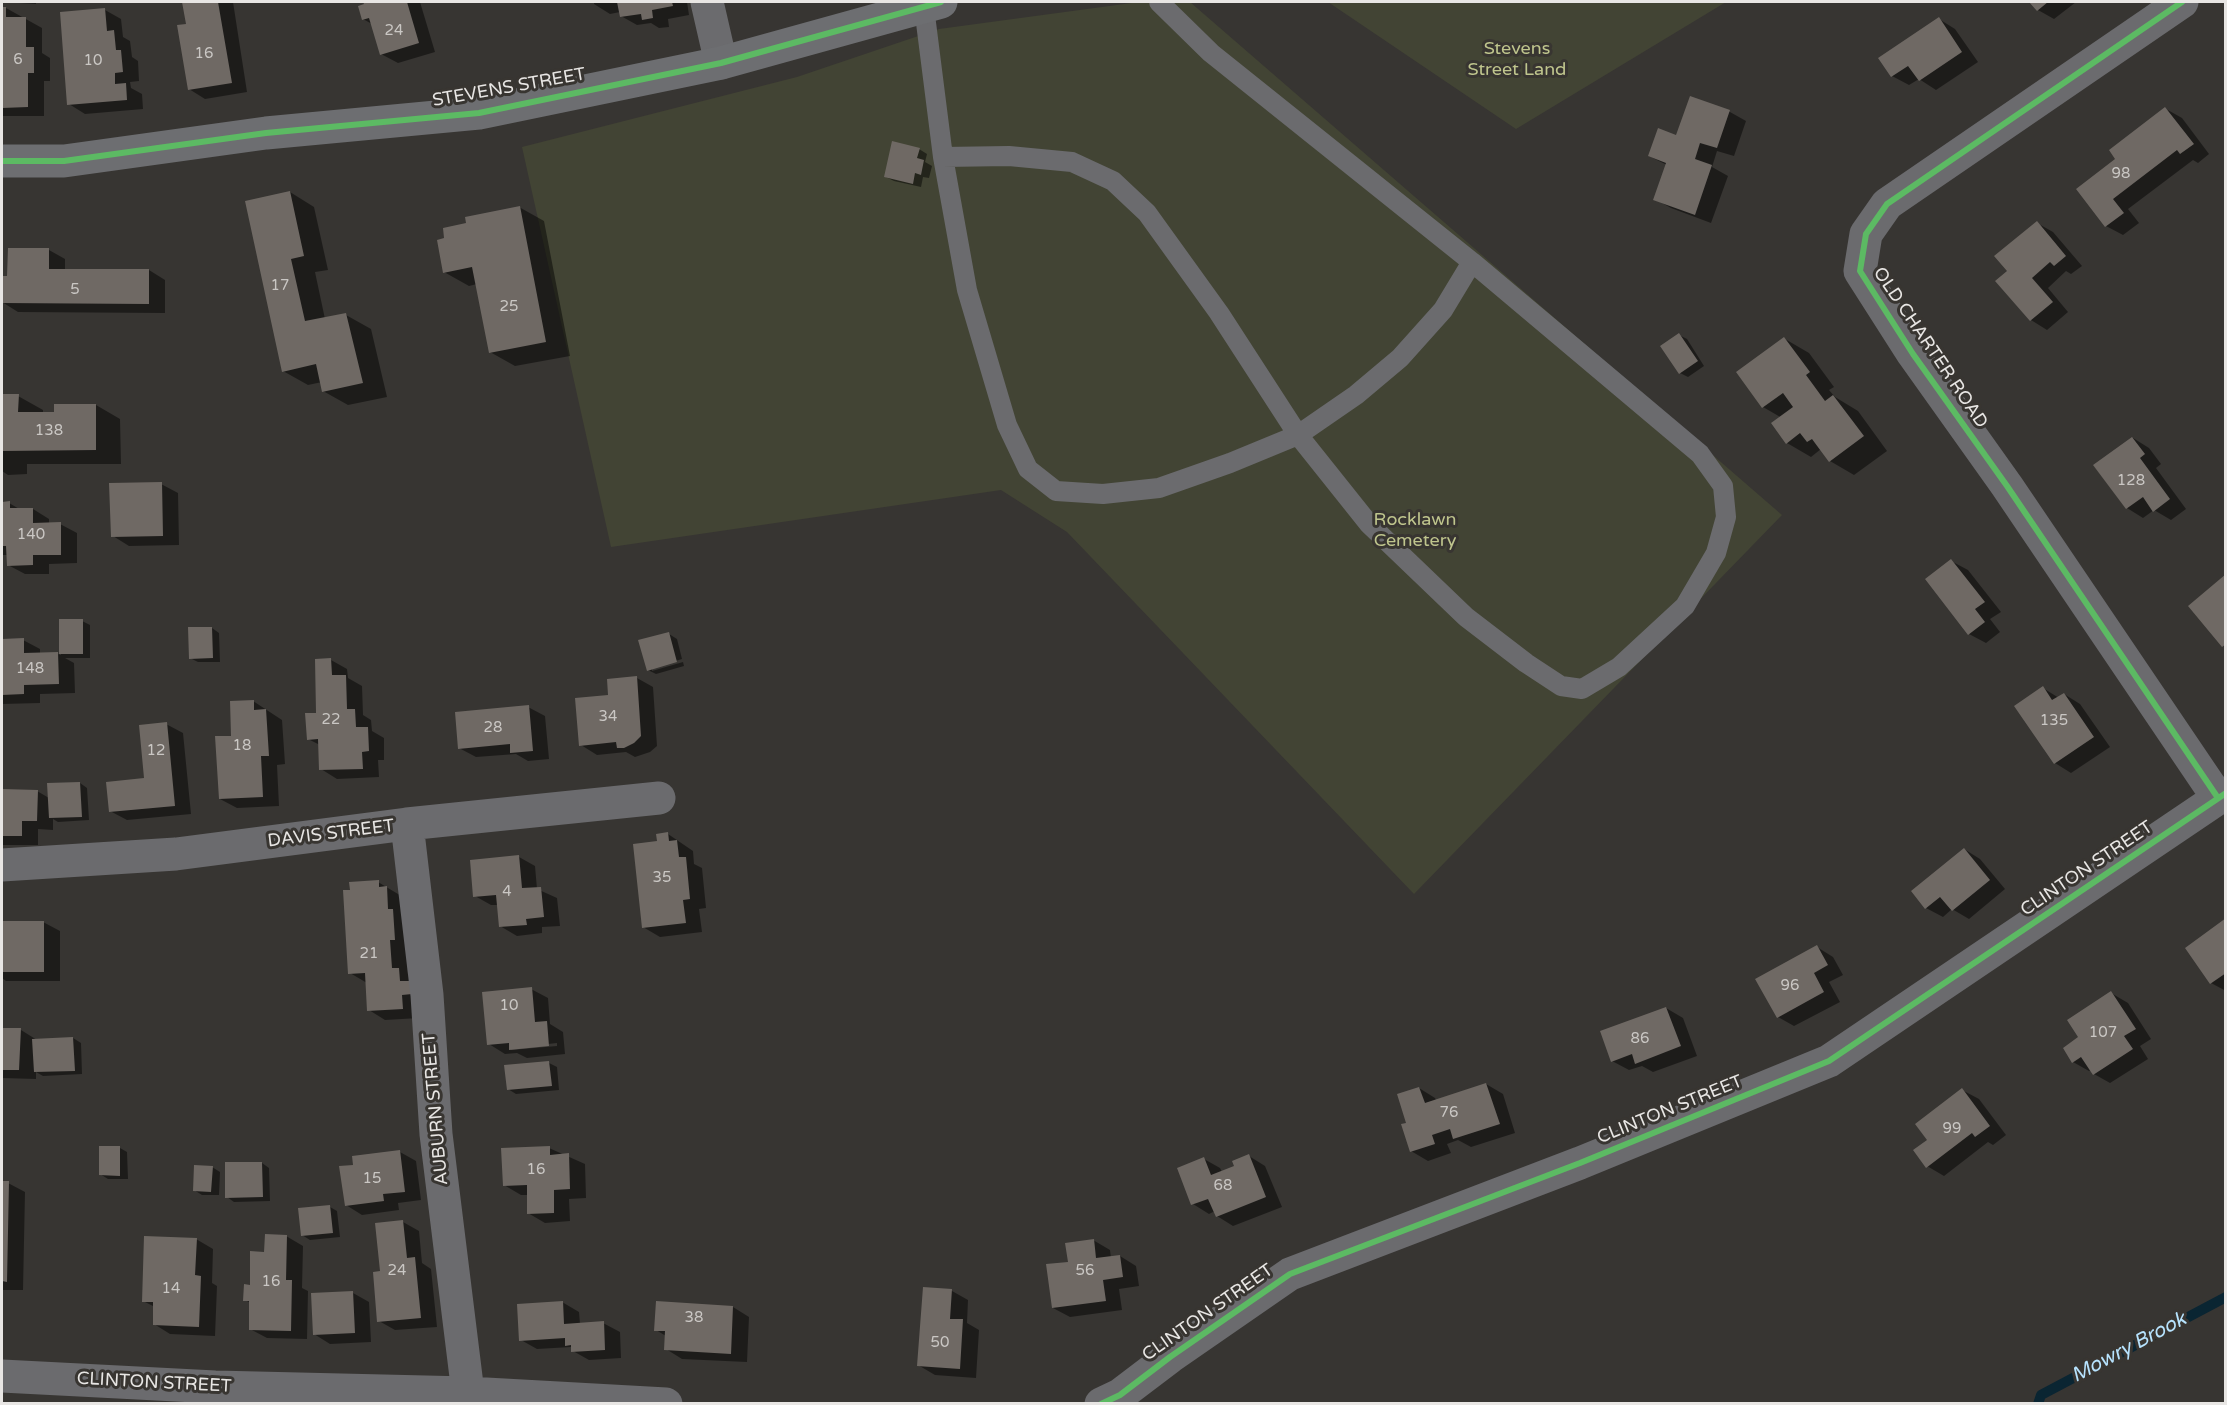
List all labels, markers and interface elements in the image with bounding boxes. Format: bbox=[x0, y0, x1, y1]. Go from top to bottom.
house number: 24 bbox=[385, 22, 403, 40]
park label: Stevens Street Land bbox=[1468, 38, 1566, 80]
house number: 16 bbox=[195, 45, 213, 63]
house number: 6 bbox=[13, 51, 23, 69]
house number: 10 bbox=[84, 52, 102, 70]
street label: STEVENS STREET bbox=[431, 64, 587, 112]
house number: 98 bbox=[2112, 165, 2130, 183]
street label: OLD CHARTER ROAD bbox=[1868, 263, 1992, 433]
house number: 17 bbox=[271, 277, 289, 295]
house number: 5 bbox=[70, 281, 80, 299]
house number: 25 bbox=[500, 298, 518, 316]
house number: 138 bbox=[35, 422, 63, 440]
house number: 128 bbox=[2117, 472, 2145, 490]
park label: Rocklawn Cemetery bbox=[1374, 509, 1456, 552]
house number: 140 bbox=[17, 526, 45, 544]
house number: 148 bbox=[16, 660, 44, 678]
house number: 34 bbox=[599, 708, 617, 726]
house number: 22 bbox=[322, 711, 340, 729]
house number: 135 bbox=[2040, 712, 2068, 730]
house number: 28 bbox=[484, 719, 502, 737]
house number: 18 bbox=[233, 737, 251, 755]
house number: 12 bbox=[147, 742, 165, 760]
street label: DAVIS STREET bbox=[266, 816, 396, 852]
street label: CLINTON STREET bbox=[2017, 817, 2157, 921]
house number: 35 bbox=[653, 869, 671, 887]
house number: 4 bbox=[502, 883, 512, 901]
house number: 21 bbox=[360, 945, 378, 963]
house number: 96 bbox=[1781, 977, 1799, 995]
house number: 10 bbox=[500, 997, 518, 1015]
house number: 107 bbox=[2089, 1024, 2117, 1042]
house number: 86 bbox=[1631, 1030, 1649, 1048]
street label: AUBURN STREET bbox=[419, 1032, 453, 1186]
street label: CLINTON STREET bbox=[1594, 1071, 1746, 1149]
house number: 76 bbox=[1440, 1104, 1458, 1122]
house number: 99 bbox=[1943, 1120, 1961, 1138]
house number: 16 bbox=[527, 1161, 545, 1179]
house number: 15 bbox=[363, 1170, 381, 1188]
house number: 68 bbox=[1214, 1177, 1232, 1195]
street label: CLINTON STREET bbox=[1138, 1260, 1278, 1366]
house number: 24 bbox=[388, 1262, 406, 1280]
house number: 56 bbox=[1076, 1262, 1094, 1280]
house number: 16 bbox=[262, 1273, 280, 1291]
house number: 14 bbox=[162, 1280, 180, 1298]
water label: Mowry Brook bbox=[2067, 1308, 2191, 1388]
house number: 38 bbox=[685, 1309, 703, 1327]
house number: 50 bbox=[931, 1334, 949, 1352]
street label: CLINTON STREET bbox=[76, 1368, 232, 1398]

